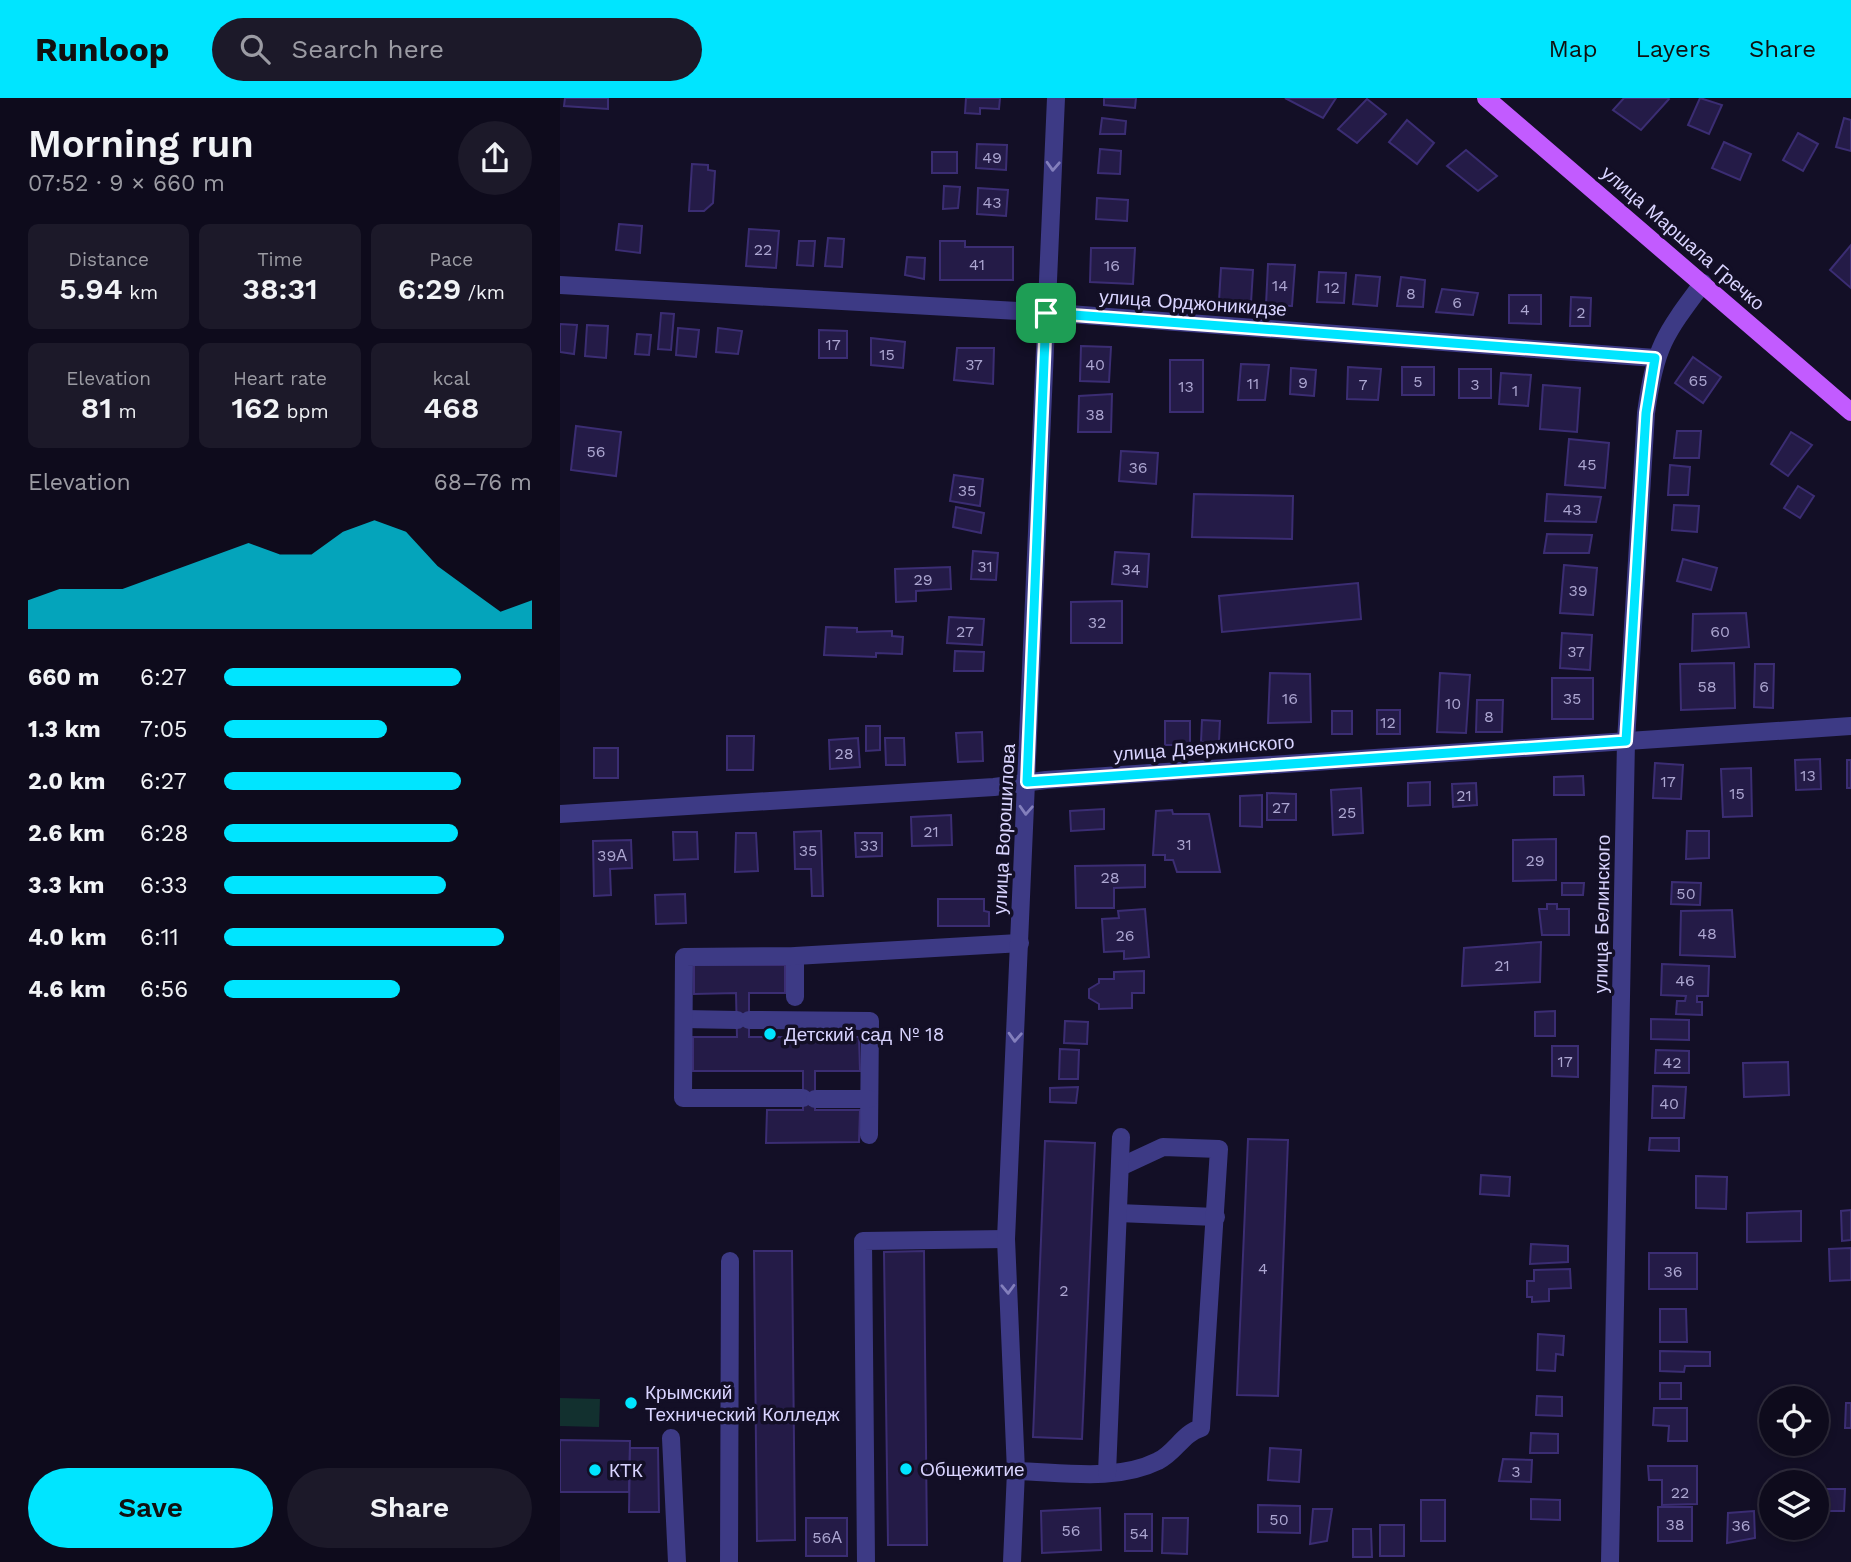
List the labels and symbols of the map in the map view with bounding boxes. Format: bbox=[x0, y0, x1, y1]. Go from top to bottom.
house number: 49 bbox=[982, 148, 1002, 167]
one-way arrow bbox=[1046, 161, 1061, 172]
street label: улица Маршала Гречко bbox=[1597, 161, 1769, 315]
house number: 43 bbox=[982, 193, 1002, 212]
house number: 22 bbox=[754, 240, 772, 259]
house number: 41 bbox=[969, 255, 985, 274]
house number: 16 bbox=[1104, 256, 1120, 275]
house number: 14 bbox=[1272, 276, 1288, 295]
house number: 12 bbox=[1324, 278, 1340, 297]
pin bbox=[1016, 283, 1076, 343]
house number: 8 bbox=[1406, 284, 1416, 303]
street label: улица Орджоникидзе bbox=[1098, 285, 1288, 321]
house number: 6 bbox=[1452, 293, 1462, 312]
house number: 4 bbox=[1520, 300, 1530, 319]
house number: 2 bbox=[1576, 303, 1586, 322]
house number: 17 bbox=[825, 335, 841, 354]
house number: 15 bbox=[879, 345, 895, 364]
house number: 37 bbox=[965, 355, 983, 374]
house number: 40 bbox=[1085, 355, 1105, 374]
house number: 65 bbox=[1688, 371, 1708, 390]
house number: 5 bbox=[1413, 372, 1423, 391]
house number: 9 bbox=[1298, 373, 1308, 392]
house number: 11 bbox=[1247, 374, 1259, 393]
house number: 7 bbox=[1359, 375, 1368, 394]
house number: 3 bbox=[1470, 375, 1480, 394]
house number: 13 bbox=[1178, 377, 1194, 396]
house number: 1 bbox=[1512, 381, 1518, 400]
house number: 38 bbox=[1085, 405, 1105, 424]
house number: 56 bbox=[586, 442, 606, 461]
house number: 45 bbox=[1577, 455, 1597, 474]
house number: 36 bbox=[1128, 458, 1148, 477]
house number: 35 bbox=[958, 481, 976, 500]
house number: 43 bbox=[1562, 500, 1582, 519]
house number: 31 bbox=[977, 557, 993, 576]
house number: 34 bbox=[1121, 560, 1141, 579]
house number: 29 bbox=[913, 570, 933, 589]
house number: 39 bbox=[1568, 581, 1588, 600]
house number: 32 bbox=[1088, 613, 1106, 632]
house number: 27 bbox=[956, 622, 974, 641]
house number: 60 bbox=[1710, 622, 1730, 641]
house number: 37 bbox=[1567, 642, 1585, 661]
house number: 58 bbox=[1697, 677, 1717, 696]
house number: 6 bbox=[1759, 677, 1769, 696]
house number: 16 bbox=[1282, 689, 1298, 708]
house number: 35 bbox=[1563, 689, 1581, 708]
house number: 10 bbox=[1445, 694, 1461, 713]
house number: 8 bbox=[1484, 707, 1494, 726]
house number: 12 bbox=[1380, 713, 1396, 732]
street label: улица Дзержинского bbox=[1113, 730, 1295, 766]
street label: улица Ворошилова bbox=[988, 742, 1020, 915]
house number: 28 bbox=[834, 744, 854, 763]
house number: 13 bbox=[1800, 766, 1816, 785]
house number: 17 bbox=[1660, 772, 1676, 791]
house number: 15 bbox=[1729, 784, 1745, 803]
house number: 21 bbox=[1456, 786, 1472, 805]
house number: 27 bbox=[1272, 798, 1290, 817]
house number: 25 bbox=[1338, 803, 1356, 822]
one-way arrow bbox=[1018, 804, 1033, 815]
house number: 21 bbox=[923, 822, 939, 841]
street label: улица Белинского bbox=[1589, 834, 1615, 994]
house number: 31 bbox=[1176, 835, 1192, 854]
house number: 33 bbox=[860, 836, 878, 855]
house number: 35 bbox=[799, 841, 817, 860]
house number: 39А bbox=[597, 846, 627, 865]
house number: 29 bbox=[1525, 851, 1545, 870]
house number: 28 bbox=[1100, 868, 1120, 887]
house number: 50 bbox=[1676, 884, 1696, 903]
house number: 48 bbox=[1697, 924, 1717, 943]
house number: 26 bbox=[1115, 926, 1135, 945]
house number: 21 bbox=[1494, 956, 1510, 975]
house number: 46 bbox=[1675, 971, 1695, 990]
place label: Детский сад № 18 bbox=[784, 1023, 944, 1046]
marker: Детский сад № 18 bbox=[762, 1026, 778, 1042]
one-way arrow bbox=[1008, 1032, 1023, 1043]
house number: 17 bbox=[1557, 1052, 1573, 1071]
house number: 42 bbox=[1662, 1053, 1682, 1072]
house number: 40 bbox=[1659, 1094, 1679, 1113]
house number: 4 bbox=[1258, 1259, 1268, 1278]
house number: 36 bbox=[1663, 1262, 1683, 1281]
house number: 2 bbox=[1059, 1281, 1069, 1300]
one-way arrow bbox=[1001, 1283, 1016, 1294]
place label: Крымский Технический Колледж bbox=[645, 1381, 840, 1426]
marker: Крымский Технический Колледж bbox=[623, 1395, 639, 1411]
place label: Общежитие bbox=[920, 1458, 1025, 1481]
place label: КТК bbox=[609, 1459, 643, 1482]
marker: Общежитие bbox=[898, 1461, 914, 1477]
marker: КТК bbox=[587, 1462, 603, 1478]
house number: 3 bbox=[1511, 1462, 1521, 1481]
house number: 22 bbox=[1671, 1483, 1689, 1502]
house number: 50 bbox=[1269, 1510, 1289, 1529]
house number: 38 bbox=[1665, 1515, 1685, 1534]
house number: 36 bbox=[1731, 1516, 1751, 1535]
house number: 56 bbox=[1061, 1521, 1081, 1540]
house number: 54 bbox=[1129, 1524, 1149, 1543]
house number: 56А bbox=[812, 1528, 842, 1547]

